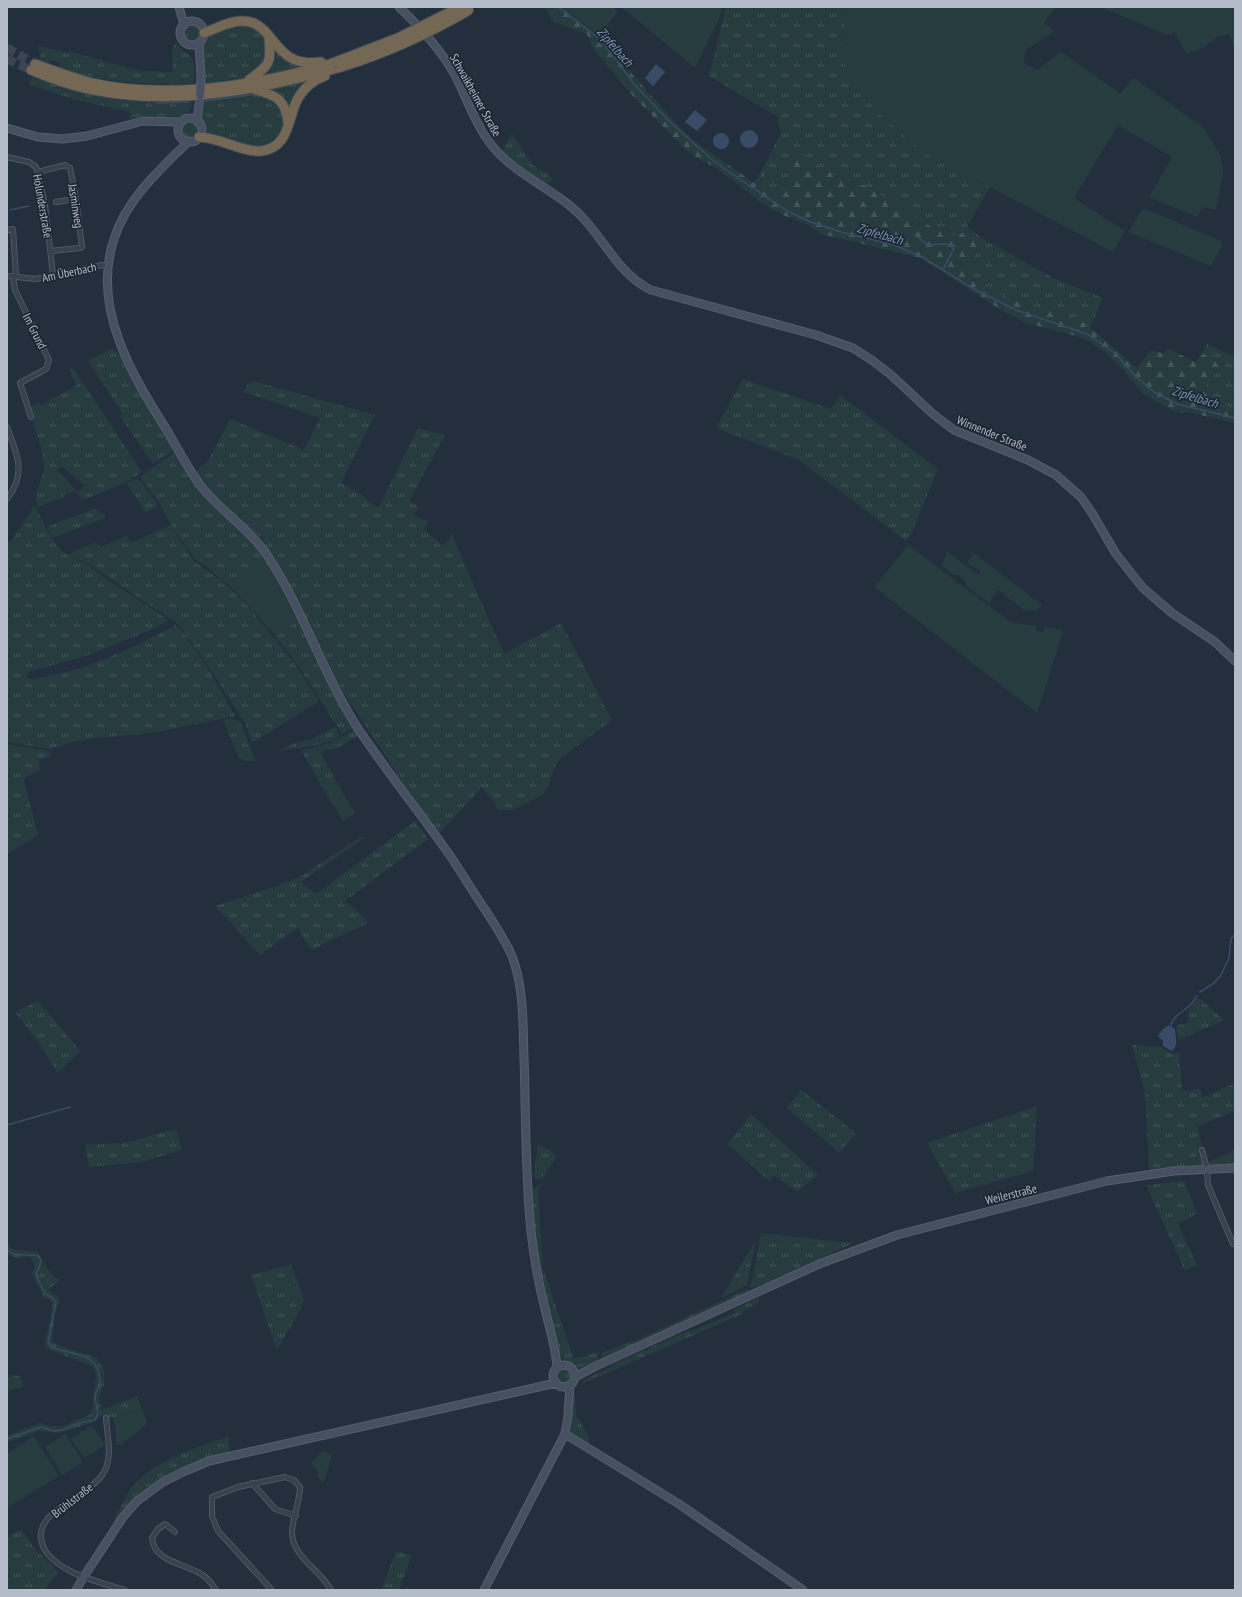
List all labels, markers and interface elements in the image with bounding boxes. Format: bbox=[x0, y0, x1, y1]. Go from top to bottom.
water label: Zipfelbach bbox=[593, 24, 638, 71]
street label: Schwaikheimer Straße bbox=[447, 51, 505, 139]
street label: Holunderstraße bbox=[30, 173, 56, 239]
street label: Jasminweg bbox=[65, 182, 87, 229]
water label: Zipfelbach bbox=[855, 219, 906, 249]
street label: Am Überbach bbox=[40, 259, 98, 285]
street label: Im Grund bbox=[20, 311, 50, 351]
water label: Zipfelbach bbox=[1170, 382, 1221, 412]
street label: Winnender Straße bbox=[955, 412, 1030, 454]
street label: Weilerstraße bbox=[984, 1180, 1038, 1208]
street label: Brühlstraße bbox=[48, 1479, 96, 1521]

